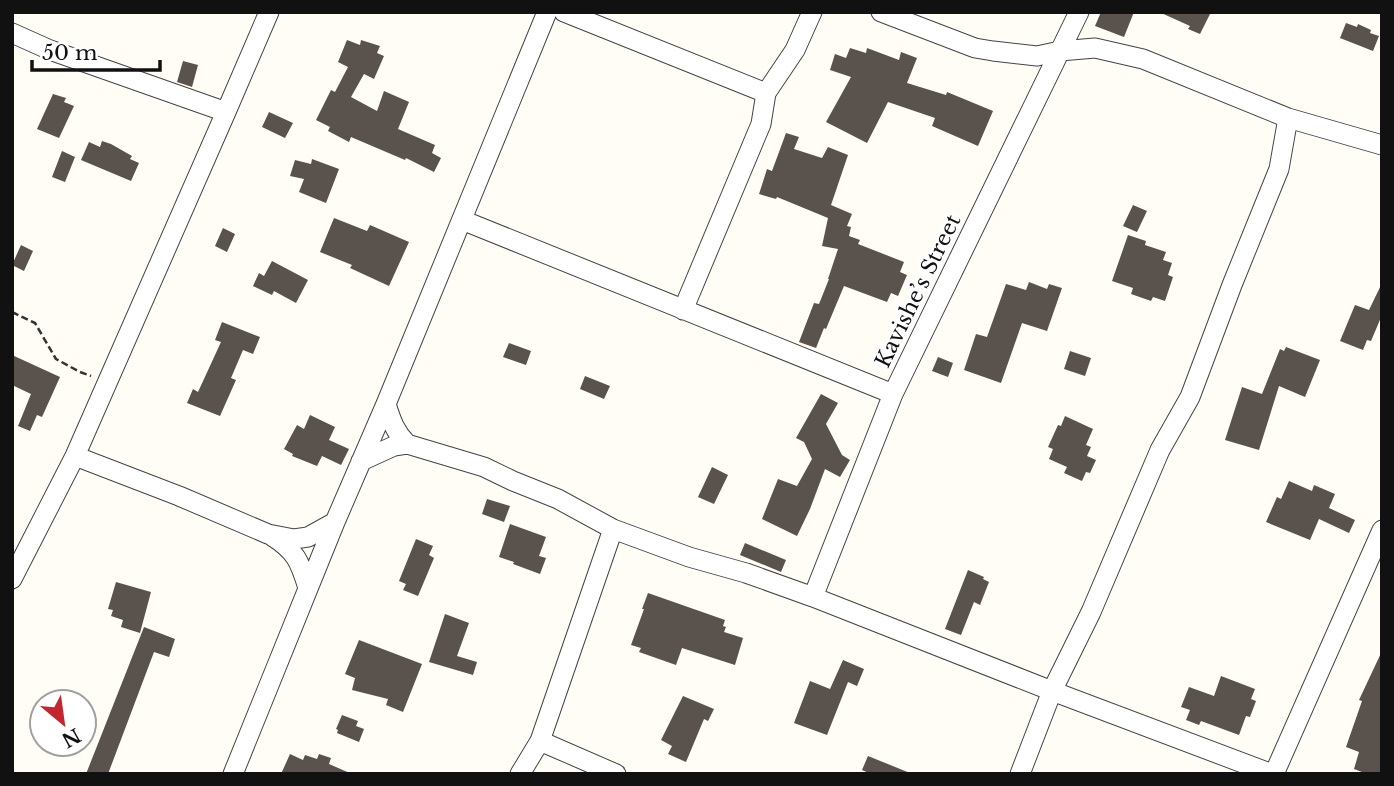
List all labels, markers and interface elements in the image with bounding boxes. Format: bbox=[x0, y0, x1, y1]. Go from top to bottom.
scale bar bbox=[32, 28, 159, 72]
text: 50 m bbox=[42, 40, 98, 66]
street label: Kavishe’s Street bbox=[870, 210, 966, 372]
north arrow bbox=[28, 688, 98, 758]
text: N bbox=[57, 723, 84, 752]

